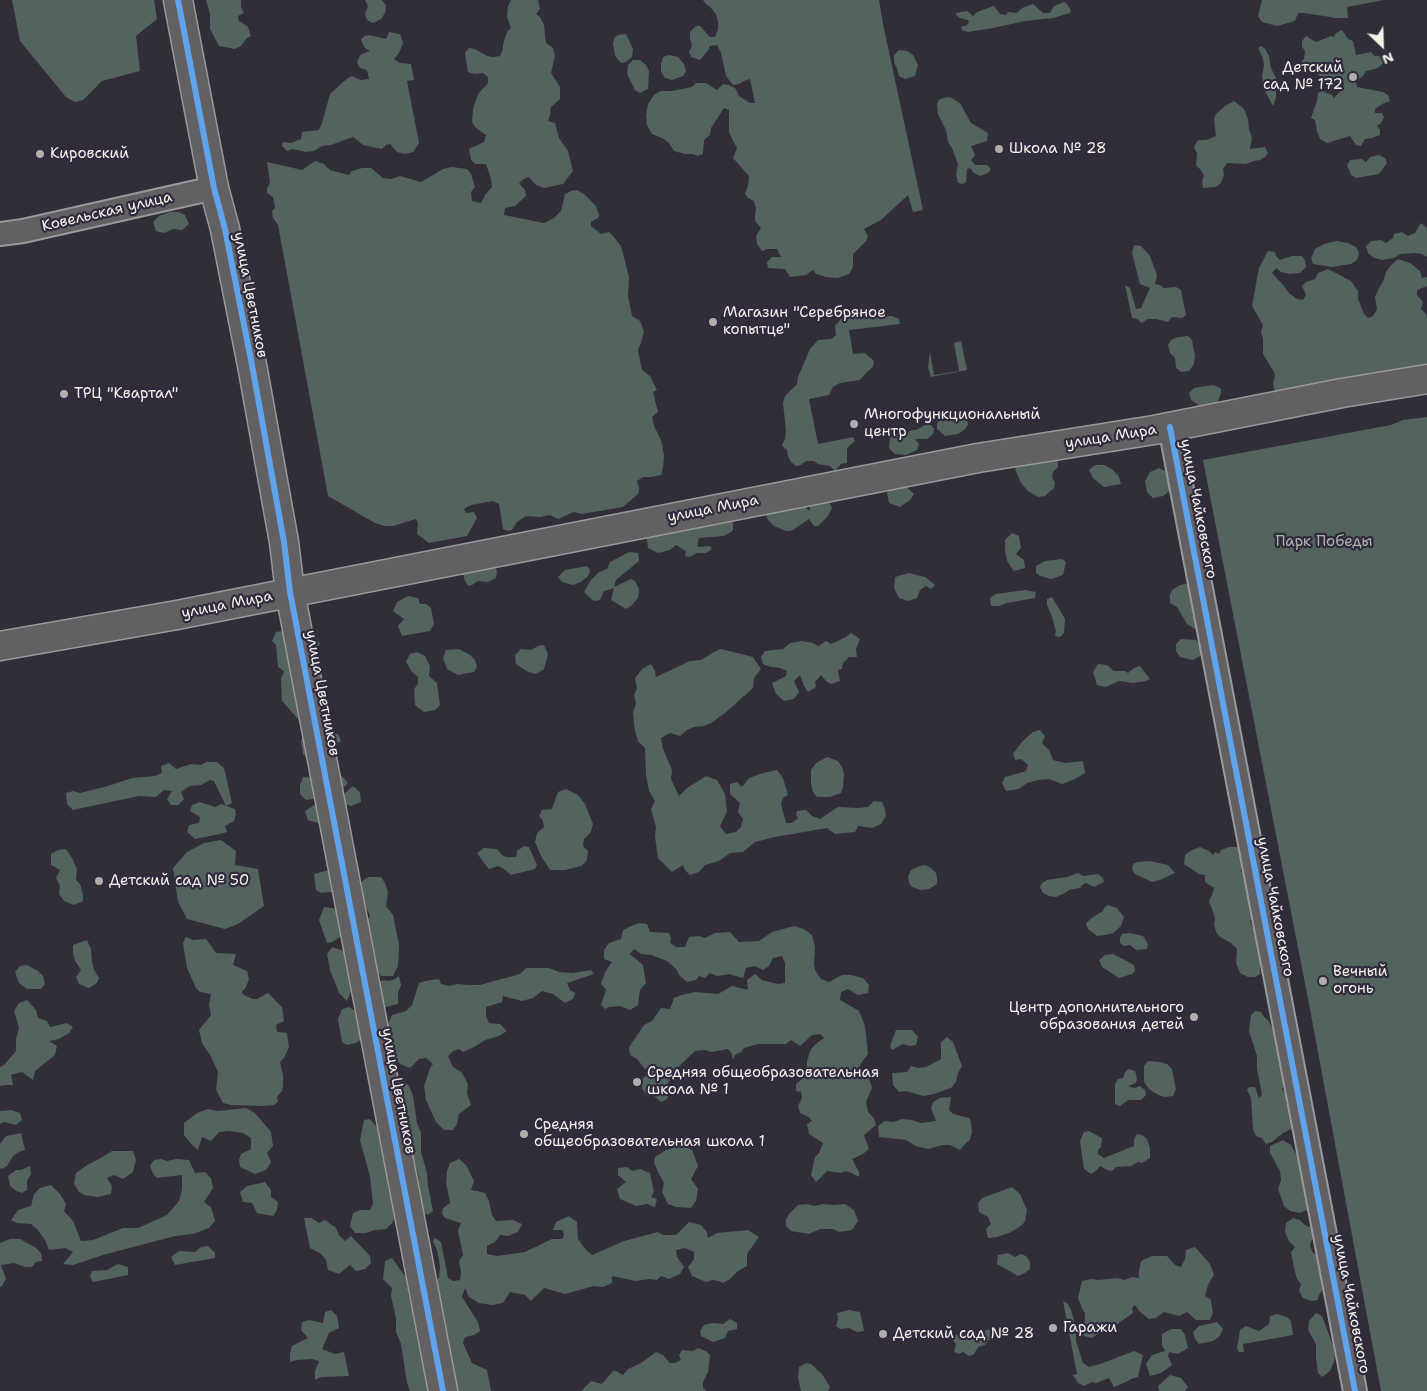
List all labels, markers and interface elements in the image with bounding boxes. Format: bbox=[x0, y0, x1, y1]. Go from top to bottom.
north arrow bbox=[1357, 20, 1407, 70]
text: N bbox=[1379, 48, 1397, 69]
place label: Детский сад № 172 bbox=[1263, 59, 1343, 94]
marker: Детский сад № 172 bbox=[1347, 71, 1359, 83]
place label: Школа № 28 bbox=[1009, 140, 1106, 158]
marker: Школа № 28 bbox=[993, 143, 1005, 155]
place label: Кировский bbox=[50, 145, 129, 163]
marker: Кировский bbox=[34, 148, 46, 160]
street label: Ковельская улица bbox=[40, 188, 174, 236]
street label: улица Цветников bbox=[229, 231, 271, 359]
place label: Магазин "Серебряное копытце" bbox=[723, 304, 886, 339]
marker: Магазин "Серебряное копытце" bbox=[707, 316, 719, 328]
place label: ТРЦ "Квартал" bbox=[74, 385, 178, 403]
marker: ТРЦ "Квартал" bbox=[58, 388, 70, 400]
place label: Многофункциональный центр bbox=[864, 406, 1040, 441]
marker: Многофункциональный центр bbox=[848, 418, 860, 430]
street label: улица Мира bbox=[1064, 421, 1158, 453]
street label: улица Чайковского bbox=[1176, 438, 1220, 580]
street label: улица Мира bbox=[666, 491, 760, 527]
park label: Парк Победы bbox=[1275, 533, 1373, 551]
street label: улица Мира bbox=[180, 587, 274, 623]
street label: улица Цветников bbox=[301, 629, 343, 757]
street label: улица Чайковского bbox=[1253, 836, 1297, 978]
place label: Детский сад № 50 bbox=[109, 872, 249, 890]
marker: Детский сад № 50 bbox=[93, 875, 105, 887]
place label: Вечный огонь bbox=[1333, 963, 1387, 998]
marker: Вечный огонь bbox=[1317, 975, 1329, 987]
place label: Центр дополнительного образования детей bbox=[1009, 999, 1184, 1034]
marker: Центр дополнительного образования детей bbox=[1188, 1011, 1200, 1023]
street label: улица Цветников bbox=[377, 1027, 419, 1155]
place label: Средняя общеобразовательная школа № 1 bbox=[647, 1064, 879, 1099]
marker: Средняя общеобразовательная школа № 1 bbox=[631, 1076, 643, 1088]
place label: Средняя общеобразовательная школа 1 bbox=[534, 1116, 765, 1151]
marker: Средняя общеобразовательная школа 1 bbox=[518, 1128, 530, 1140]
street label: улица Чайковского bbox=[1329, 1233, 1373, 1375]
place label: Гаражи bbox=[1063, 1319, 1117, 1337]
marker: Гаражи bbox=[1047, 1322, 1059, 1334]
place label: Детский сад № 28 bbox=[893, 1325, 1034, 1343]
marker: Детский сад № 28 bbox=[877, 1328, 889, 1340]

